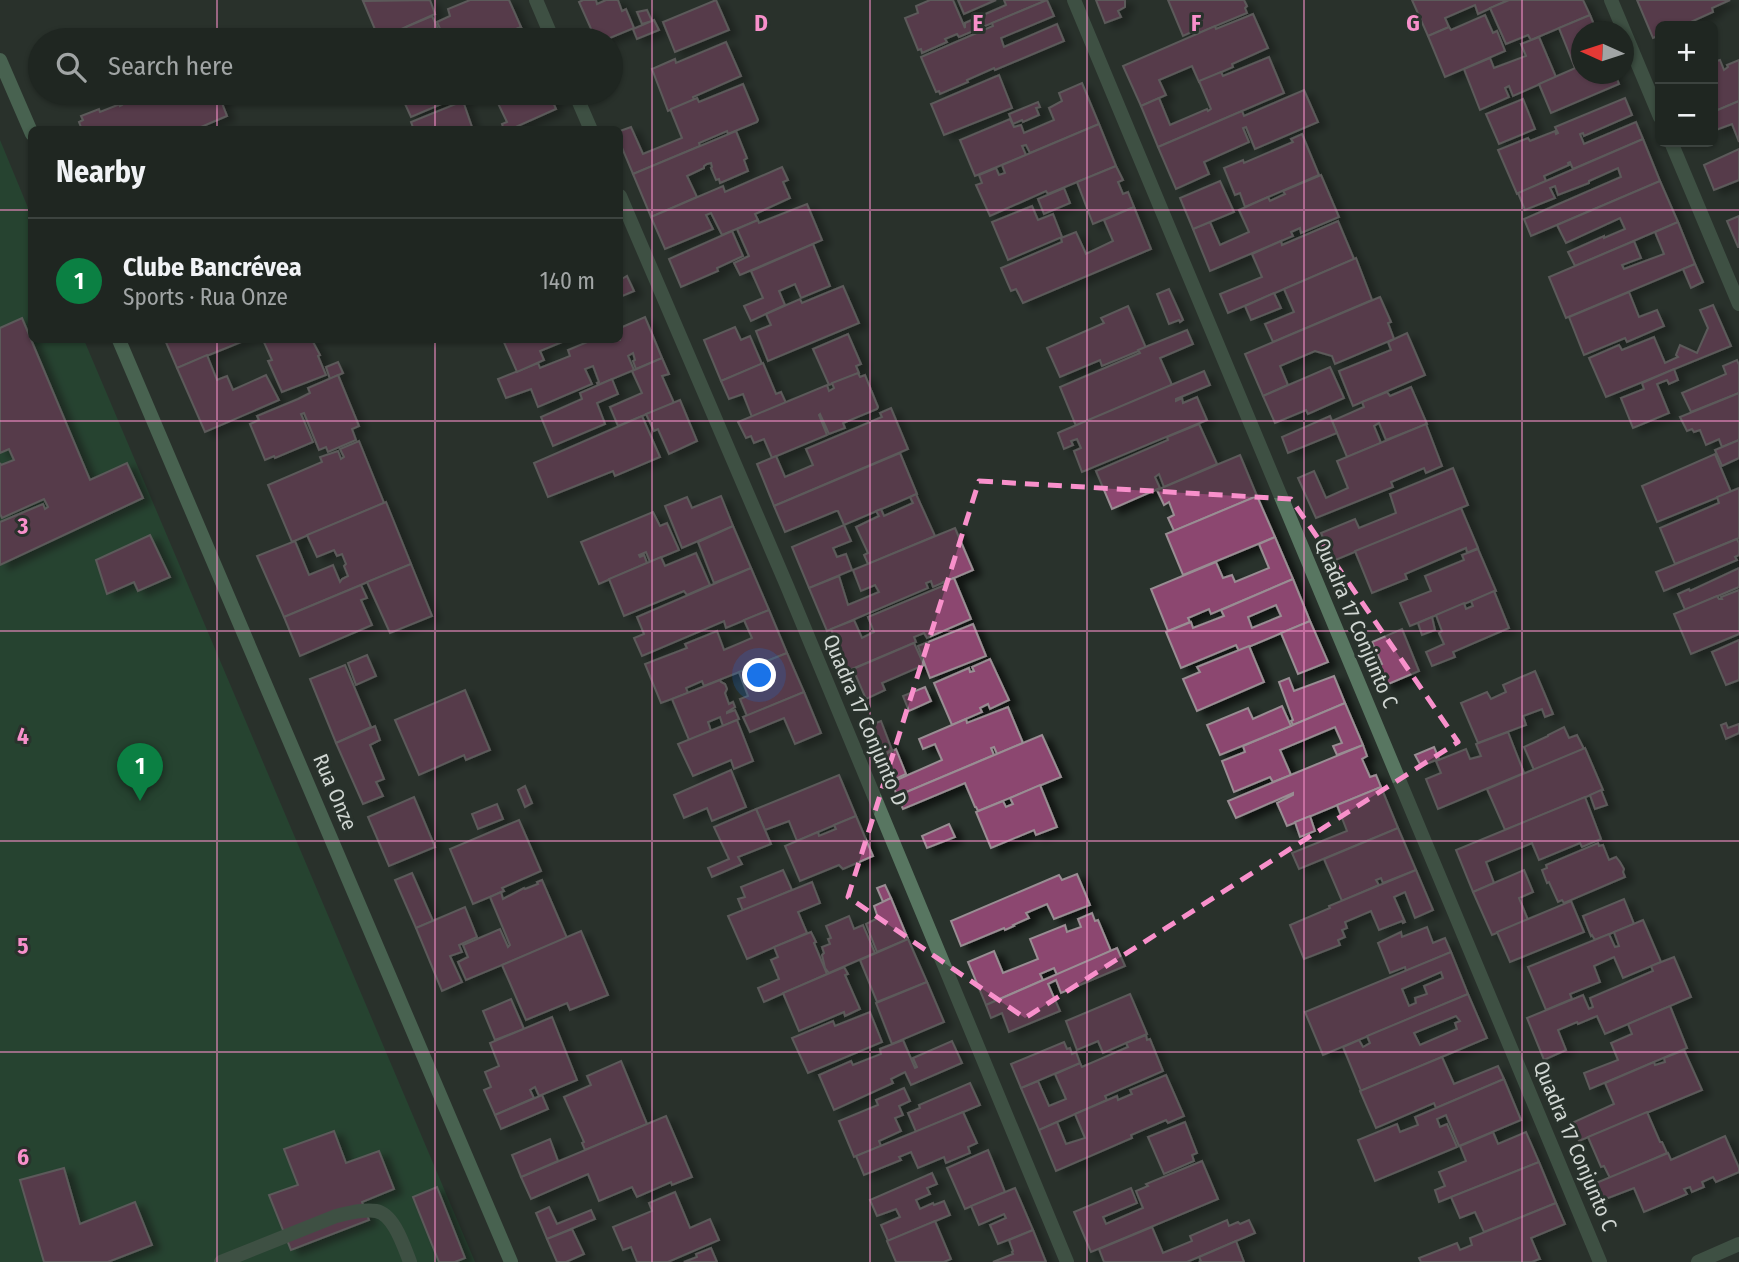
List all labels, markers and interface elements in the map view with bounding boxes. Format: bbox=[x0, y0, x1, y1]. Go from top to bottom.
text: D bbox=[754, 9, 768, 37]
text: E bbox=[973, 9, 984, 37]
text: F bbox=[1191, 9, 1201, 37]
text: G bbox=[1406, 9, 1420, 37]
north arrow bbox=[1571, 21, 1634, 84]
map controls bbox=[1655, 21, 1718, 147]
button: + bbox=[1655, 21, 1718, 84]
search box bbox=[28, 28, 623, 105]
icon: search bbox=[52, 48, 90, 86]
text: Search here bbox=[108, 51, 233, 82]
button: − bbox=[1655, 84, 1718, 147]
text: Nearby bbox=[56, 154, 145, 190]
text: Clube Bancrévea bbox=[123, 252, 302, 283]
text: 1 bbox=[74, 267, 84, 295]
text: 140 m bbox=[540, 267, 595, 295]
text: Sports · Rua Onze bbox=[123, 283, 288, 311]
text: 3 bbox=[17, 512, 29, 540]
street label: Quadra 17 Conjunto C bbox=[1308, 534, 1404, 712]
street label: Quadra 17 Conjunto D bbox=[817, 630, 913, 810]
your location bbox=[742, 658, 776, 692]
text: 4 bbox=[17, 722, 29, 750]
pin: 1 bbox=[117, 743, 163, 801]
street label: Rua Onze bbox=[307, 750, 363, 834]
text: 5 bbox=[17, 932, 29, 960]
street label: Quadra 17 Conjunto C bbox=[1527, 1057, 1623, 1235]
text: 6 bbox=[17, 1143, 29, 1171]

